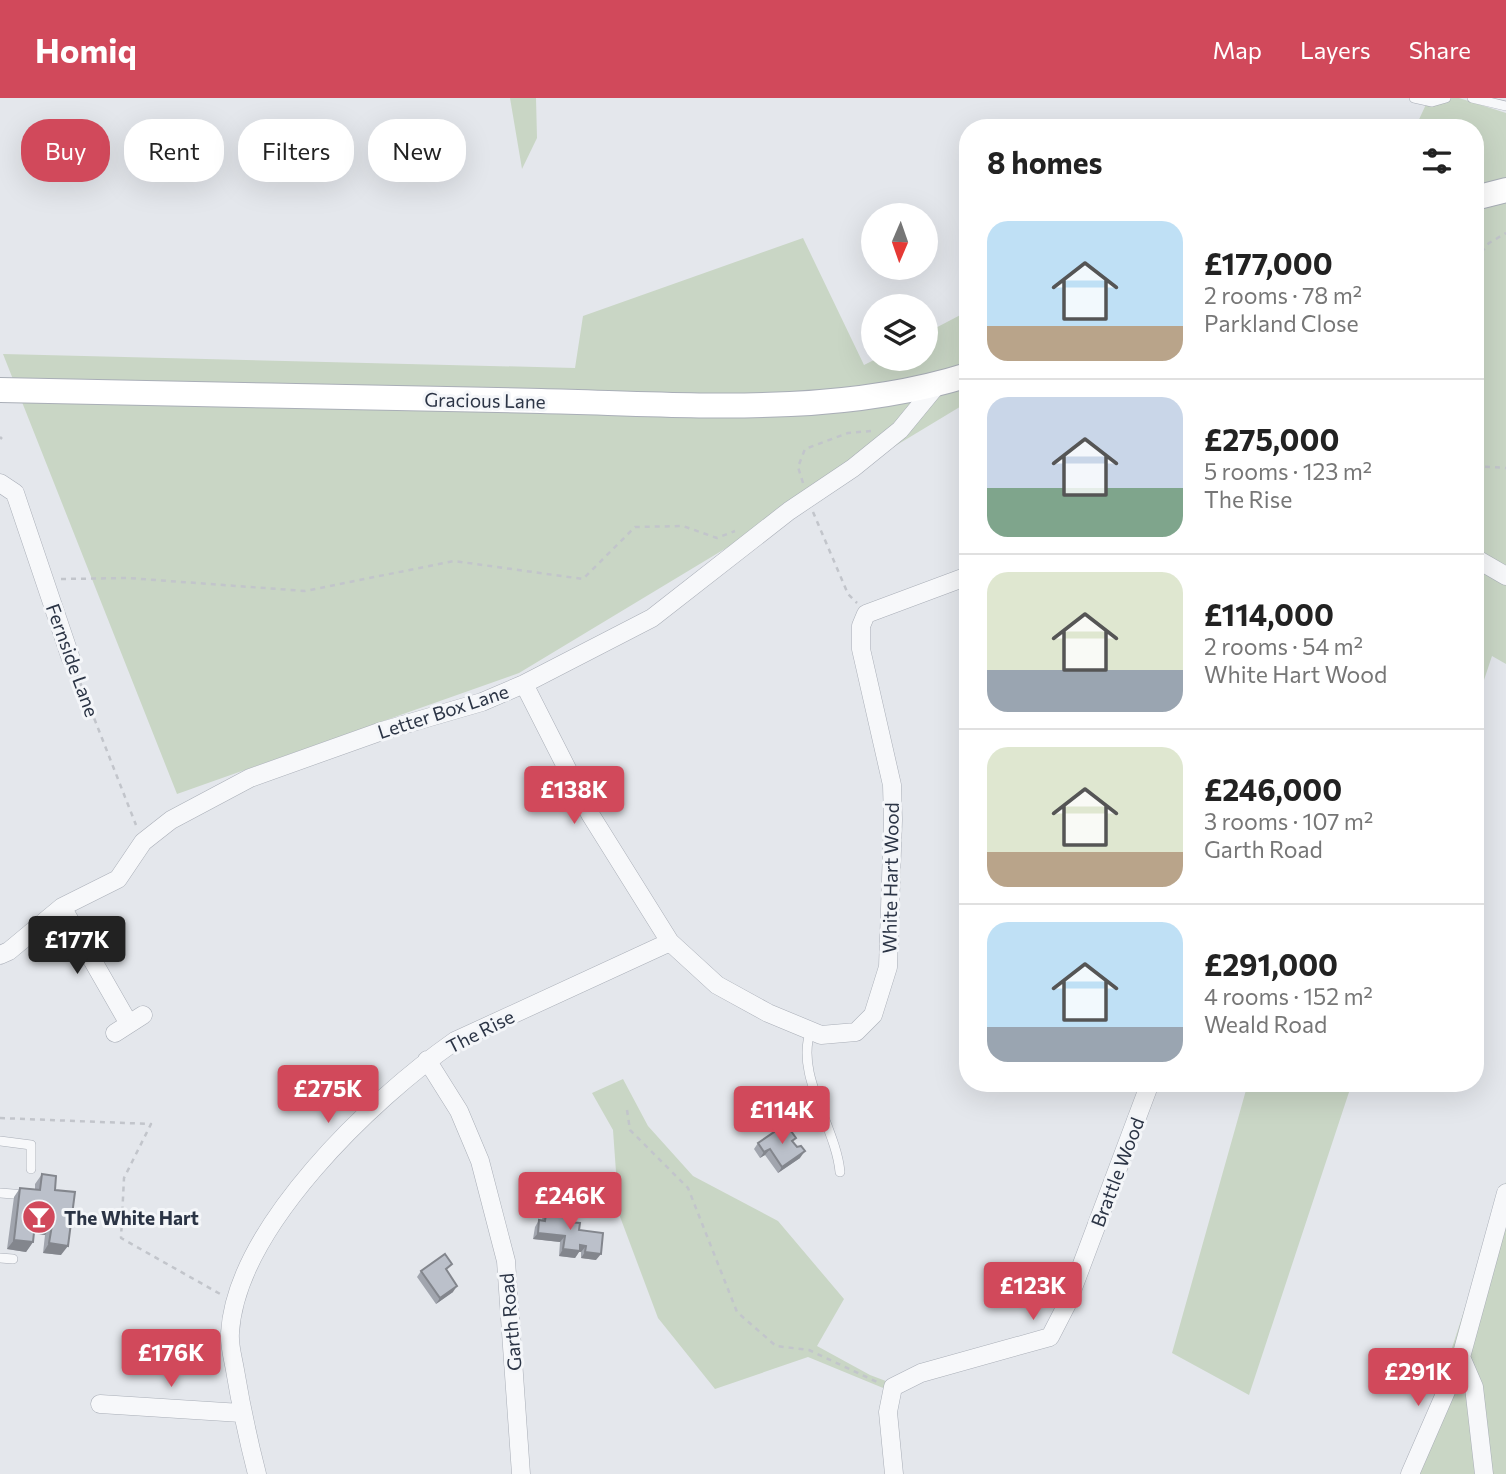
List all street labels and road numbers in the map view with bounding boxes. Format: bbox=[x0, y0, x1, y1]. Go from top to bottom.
street label: Gracious Lane bbox=[424, 387, 546, 413]
street label: Fernside Lane bbox=[42, 600, 104, 720]
street label: Letter Box Lane bbox=[375, 679, 511, 743]
street label: White Hart Wood bbox=[877, 802, 903, 954]
street label: The Rise bbox=[442, 1004, 518, 1058]
street label: Brattle Wood bbox=[1086, 1114, 1148, 1230]
street label: Garth Road bbox=[494, 1272, 526, 1372]

